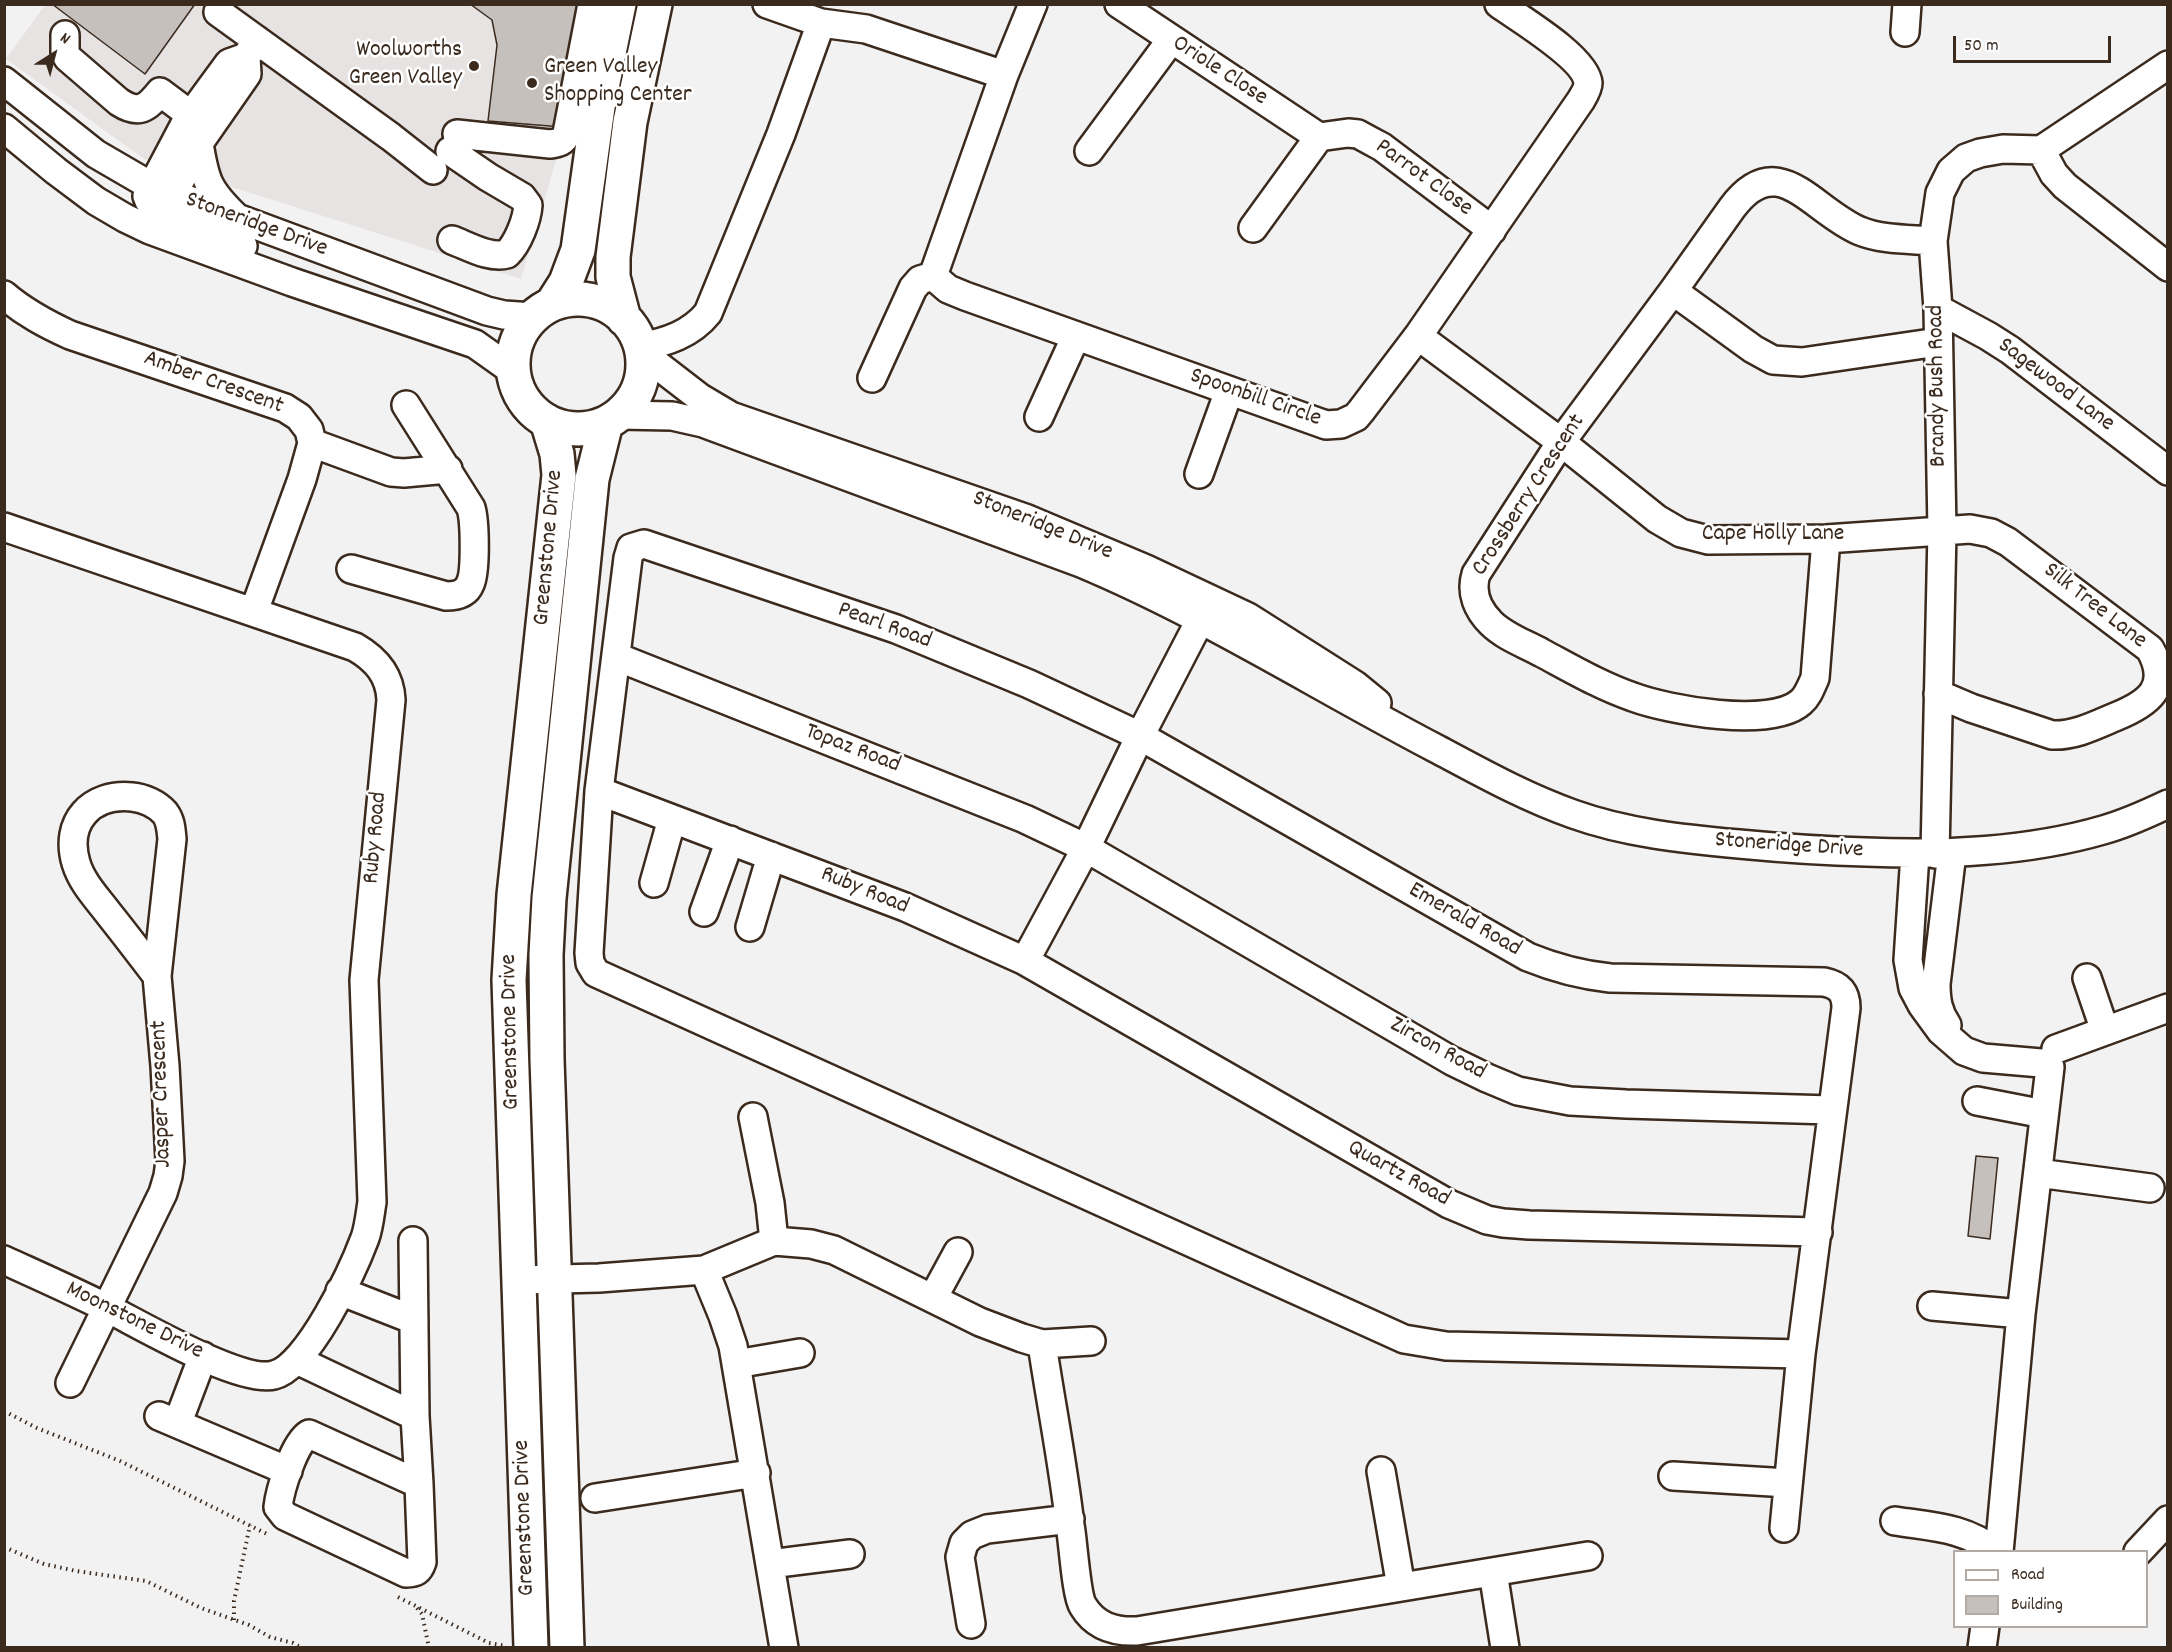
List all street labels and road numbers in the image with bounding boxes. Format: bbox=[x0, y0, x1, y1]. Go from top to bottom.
street label: Oriole Close bbox=[1166, 30, 1272, 114]
street label: Parrot Close bbox=[1368, 134, 1478, 224]
street label: Stoneridge Drive bbox=[181, 187, 331, 265]
street label: Brandy Bush Road bbox=[1923, 305, 1955, 467]
street label: Sagewood Lane bbox=[1991, 333, 2119, 439]
street label: Amber Crescent bbox=[139, 345, 287, 423]
street label: Spoonbill Circle bbox=[1186, 363, 1324, 435]
street label: Crossberry Crescent bbox=[1467, 410, 1593, 582]
street label: Greenstone Drive bbox=[529, 469, 571, 627]
street label: Stoneridge Drive bbox=[967, 486, 1117, 568]
street label: Cape Holly Lane bbox=[1702, 522, 1844, 550]
street label: Silk Tree Lane bbox=[2036, 558, 2152, 656]
street label: Pearl Road bbox=[833, 597, 935, 657]
street label: Topaz Road bbox=[800, 719, 904, 781]
street label: Ruby Road bbox=[359, 791, 395, 885]
street label: Stoneridge Drive bbox=[1714, 827, 1864, 867]
street label: Ruby Road bbox=[816, 861, 912, 923]
street label: Emerald Road bbox=[1402, 877, 1526, 965]
street label: Greenstone Drive bbox=[496, 954, 528, 1110]
street label: Zircon Road bbox=[1384, 1012, 1490, 1088]
street label: Jasper Crescent bbox=[146, 1020, 180, 1168]
street label: Quartz Road bbox=[1342, 1135, 1454, 1215]
street label: Moonstone Drive bbox=[60, 1276, 208, 1368]
street label: Greenstone Drive bbox=[509, 1439, 543, 1597]

